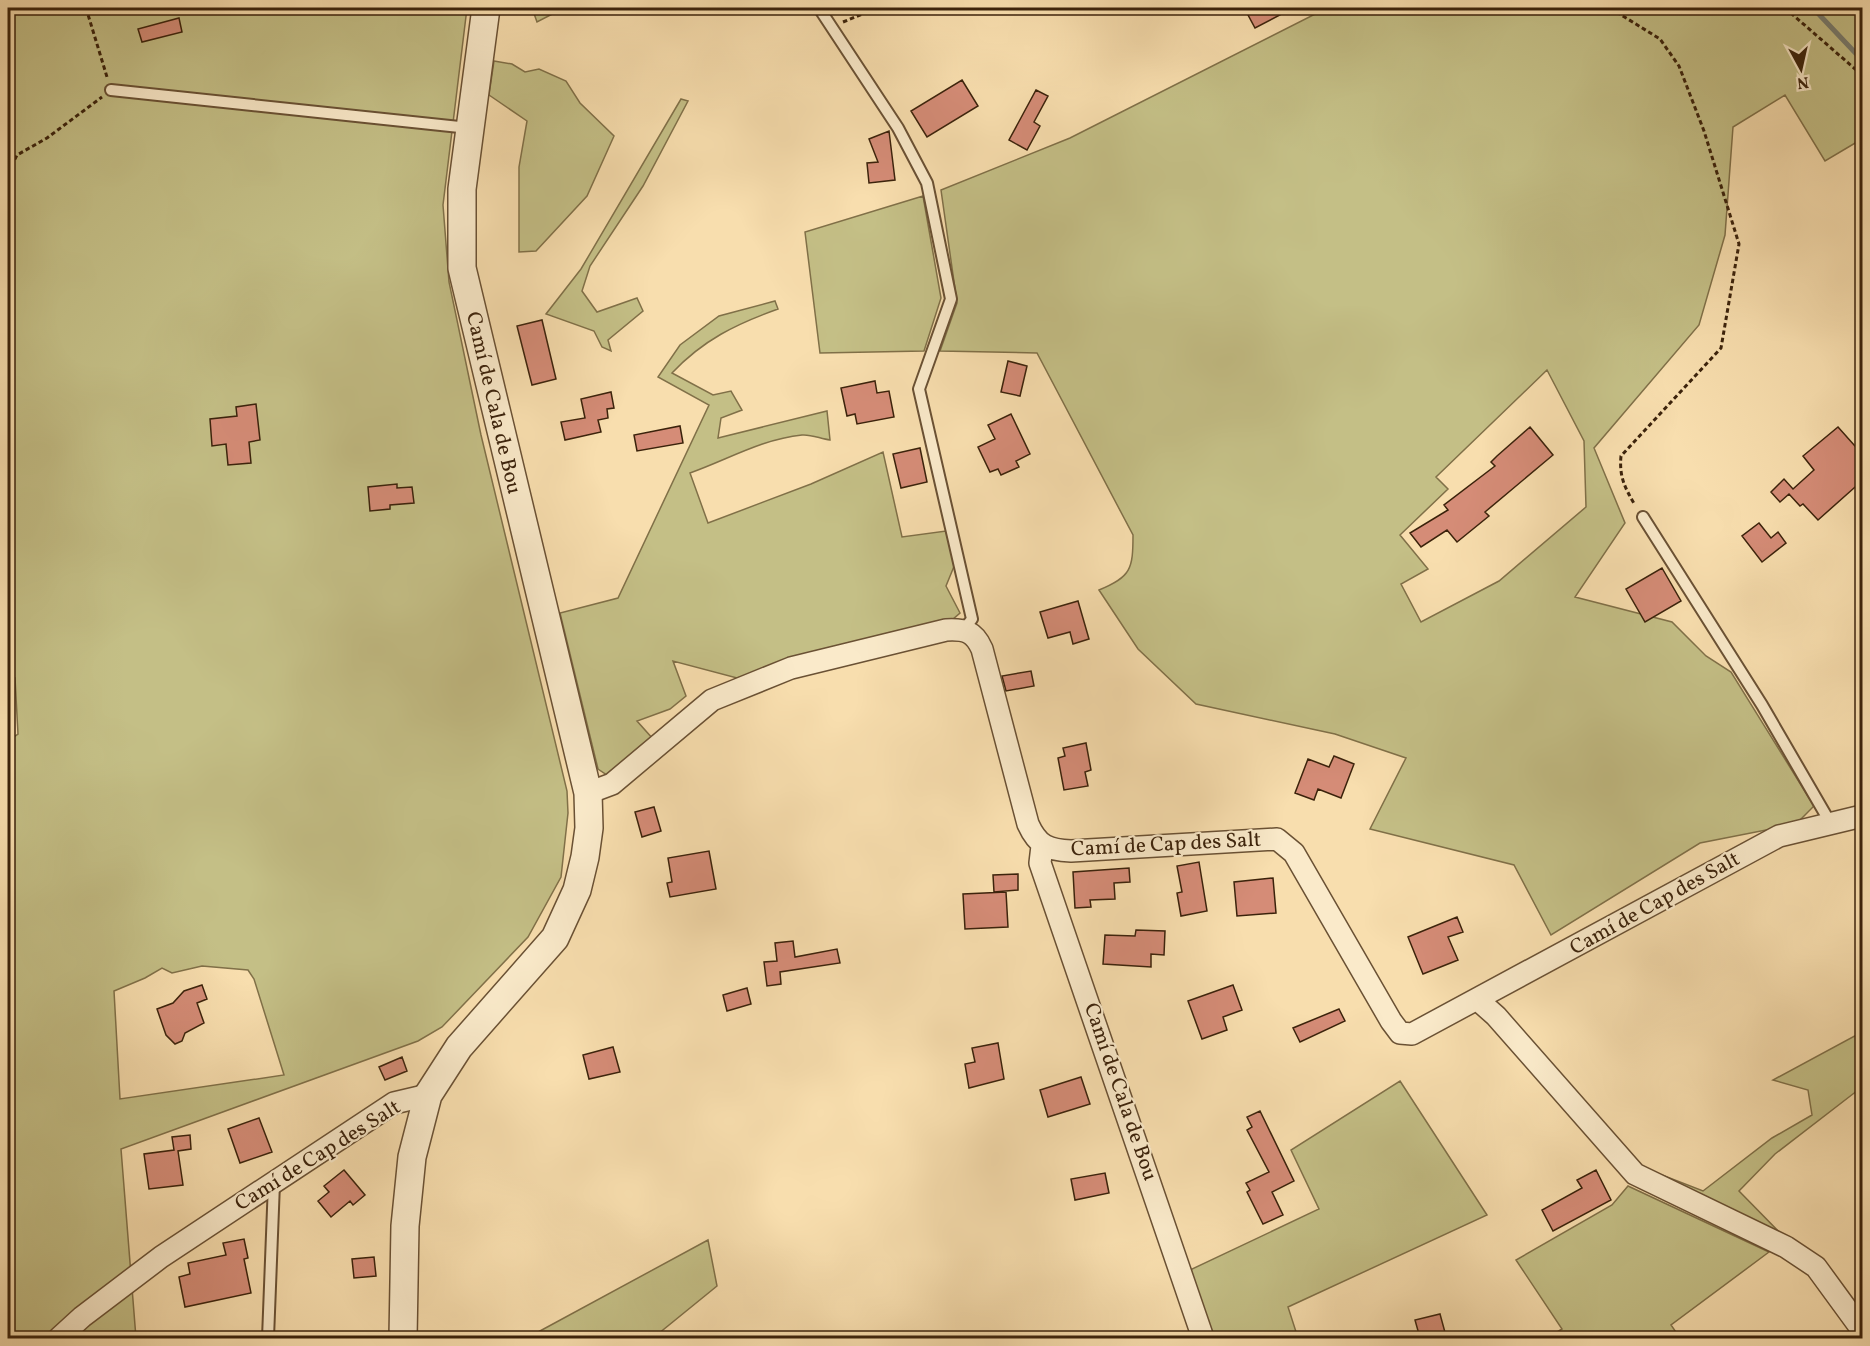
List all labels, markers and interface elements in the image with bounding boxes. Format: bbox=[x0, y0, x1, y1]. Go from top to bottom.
north arrow bbox=[1771, 39, 1831, 99]
text: N bbox=[1795, 70, 1810, 94]
street label: Camí de Cala de Bou bbox=[458, 309, 528, 497]
street label: Camí de Cap des Salt bbox=[1070, 826, 1262, 864]
street label: Camí de Cap des Salt bbox=[1565, 845, 1745, 963]
street label: Camí de Cala de Bou bbox=[1076, 999, 1164, 1185]
street label: Camí de Cap des Salt bbox=[230, 1093, 406, 1219]

